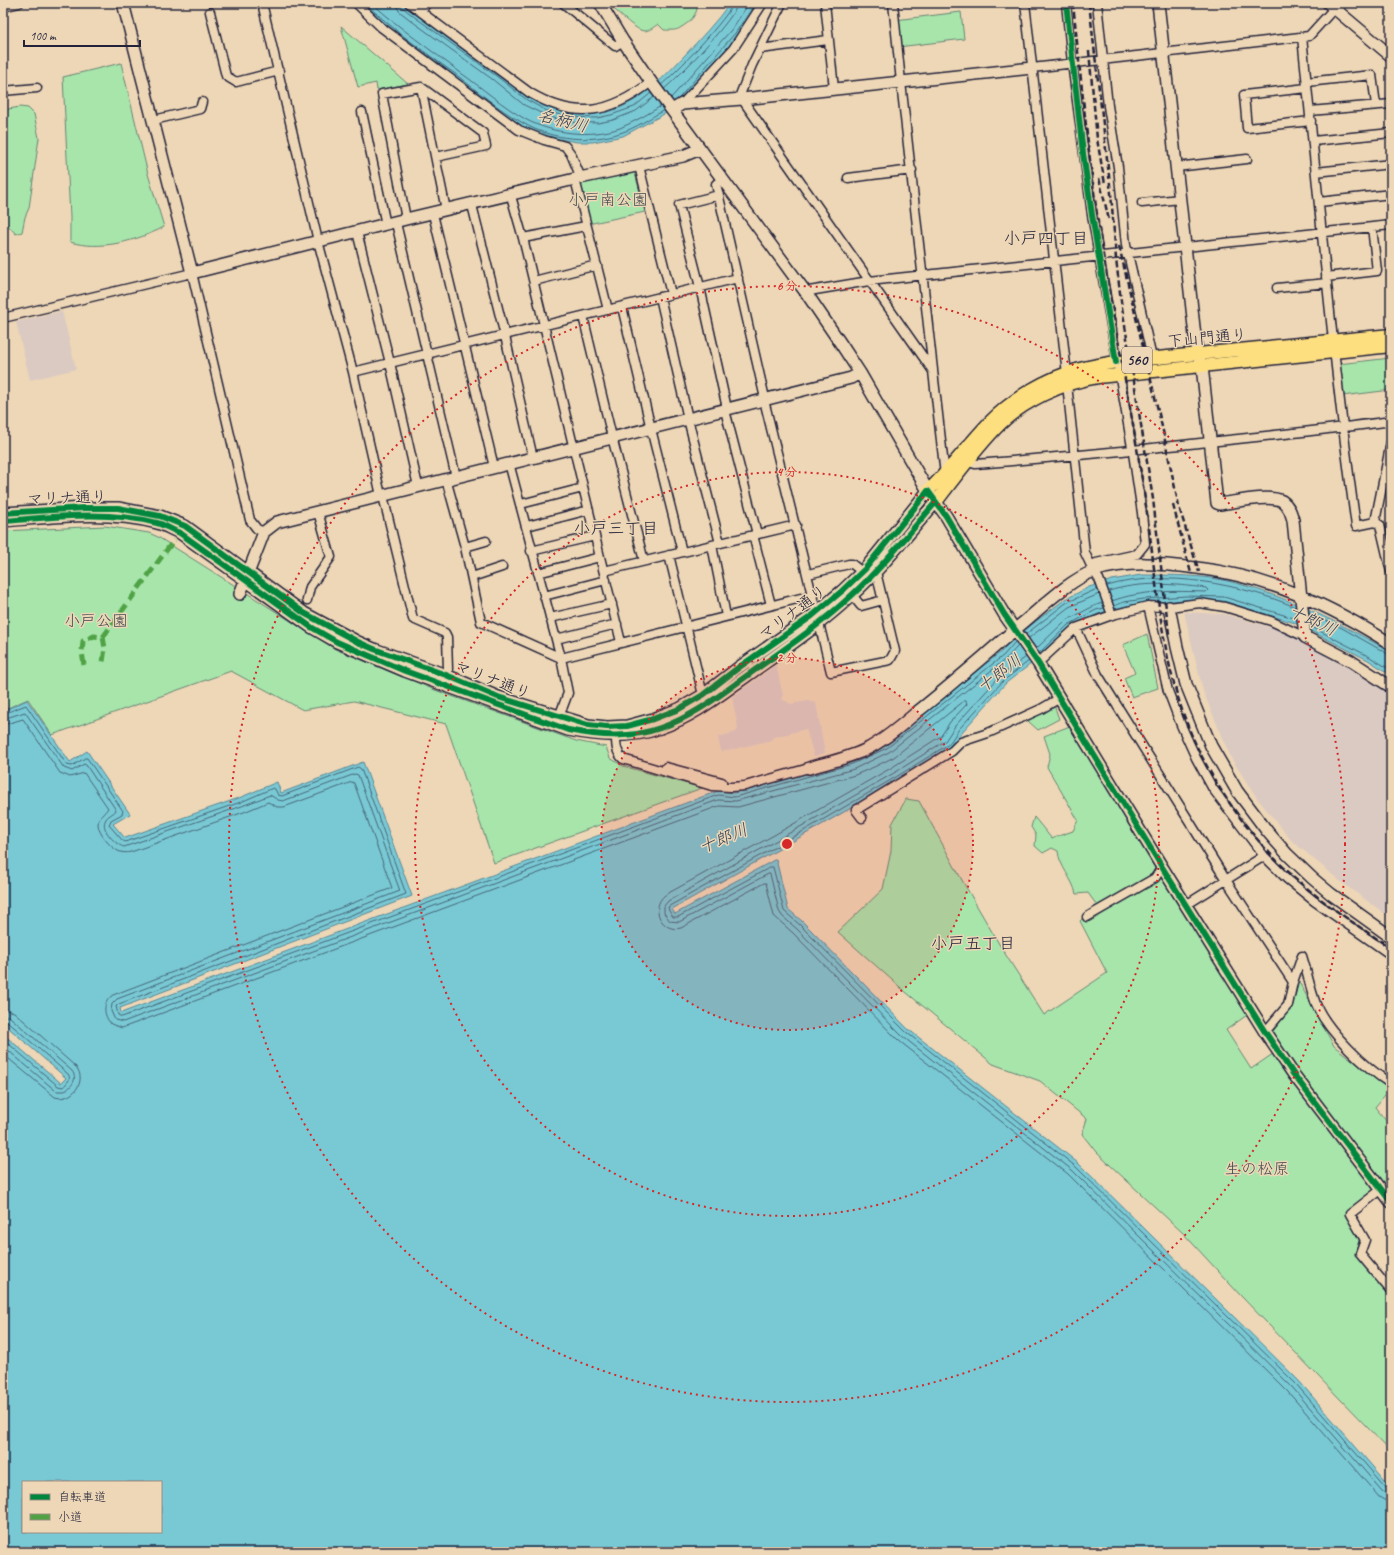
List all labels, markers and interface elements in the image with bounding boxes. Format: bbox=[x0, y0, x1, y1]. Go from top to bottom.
scale bar bbox=[24, 22, 140, 48]
text: 100 m bbox=[30, 28, 57, 44]
water label: 名柄川 bbox=[536, 104, 590, 137]
park label: 小戸南公園 bbox=[568, 190, 648, 210]
district label: 小戸四丁目 bbox=[1004, 228, 1089, 249]
text: 6 分 bbox=[777, 278, 797, 294]
street label: 下山門通り bbox=[1166, 325, 1248, 351]
road number: 560 bbox=[1122, 347, 1152, 373]
text: 4 分 bbox=[777, 464, 797, 480]
street label: マリナ通り bbox=[27, 487, 107, 509]
district label: 小戸三丁目 bbox=[574, 518, 659, 539]
street label: マリナ通り bbox=[755, 581, 831, 645]
water label: 十郎川 bbox=[1285, 600, 1340, 641]
park label: 小戸公園 bbox=[64, 611, 128, 631]
water label: 十郎川 bbox=[973, 649, 1026, 697]
text: 2 分 bbox=[777, 650, 797, 666]
street label: マリナ通り bbox=[452, 656, 534, 704]
water label: 十郎川 bbox=[696, 819, 751, 858]
centre of rings bbox=[780, 837, 794, 851]
district label: 小戸五丁目 bbox=[931, 933, 1016, 954]
park label: 生の松原 bbox=[1225, 1159, 1289, 1179]
legend bbox=[22, 1481, 162, 1533]
text: 自転車道 bbox=[58, 1489, 106, 1505]
text: 小道 bbox=[58, 1509, 82, 1525]

